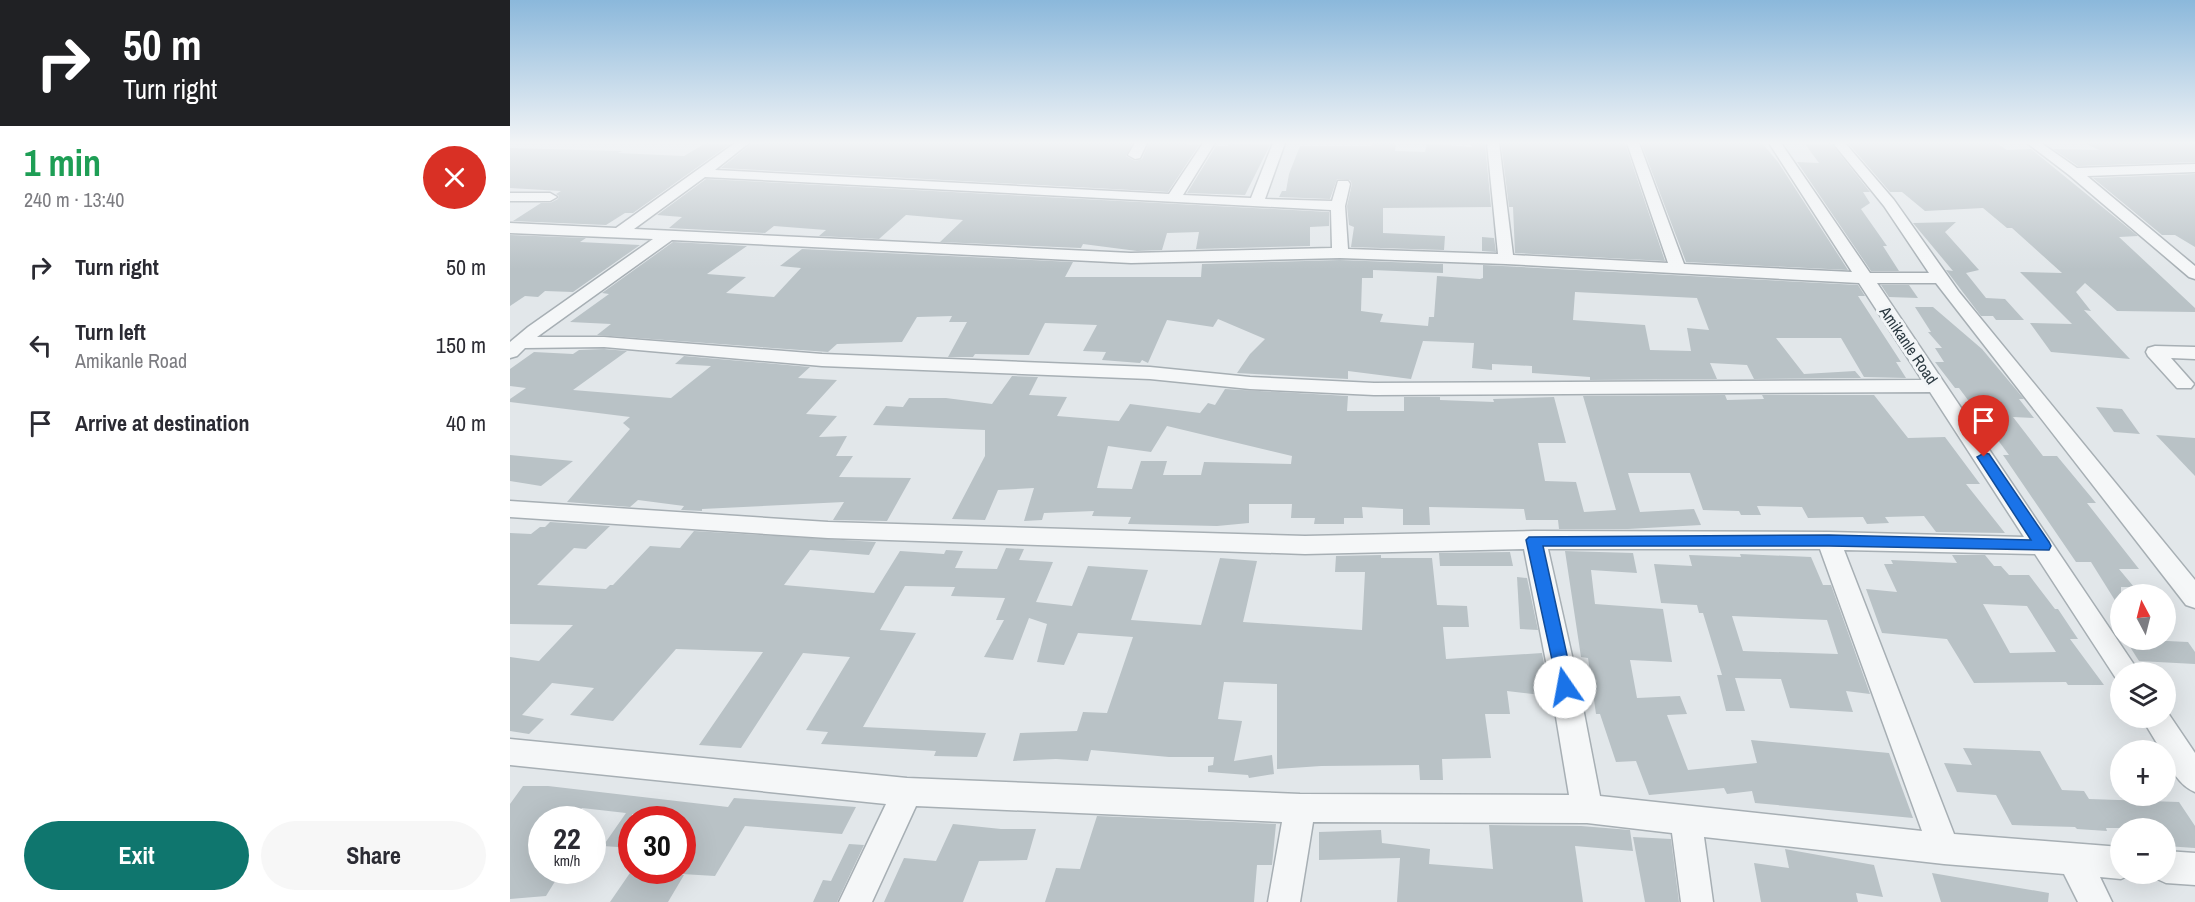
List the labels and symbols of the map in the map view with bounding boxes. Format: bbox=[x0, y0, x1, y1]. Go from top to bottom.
street label: Amikanle Road bbox=[1874, 301, 1943, 388]
pin bbox=[1958, 395, 2009, 457]
north arrow bbox=[2110, 584, 2176, 650]
position arrow bbox=[1533, 655, 1597, 719]
speed limit sign: 30 bbox=[618, 806, 696, 884]

